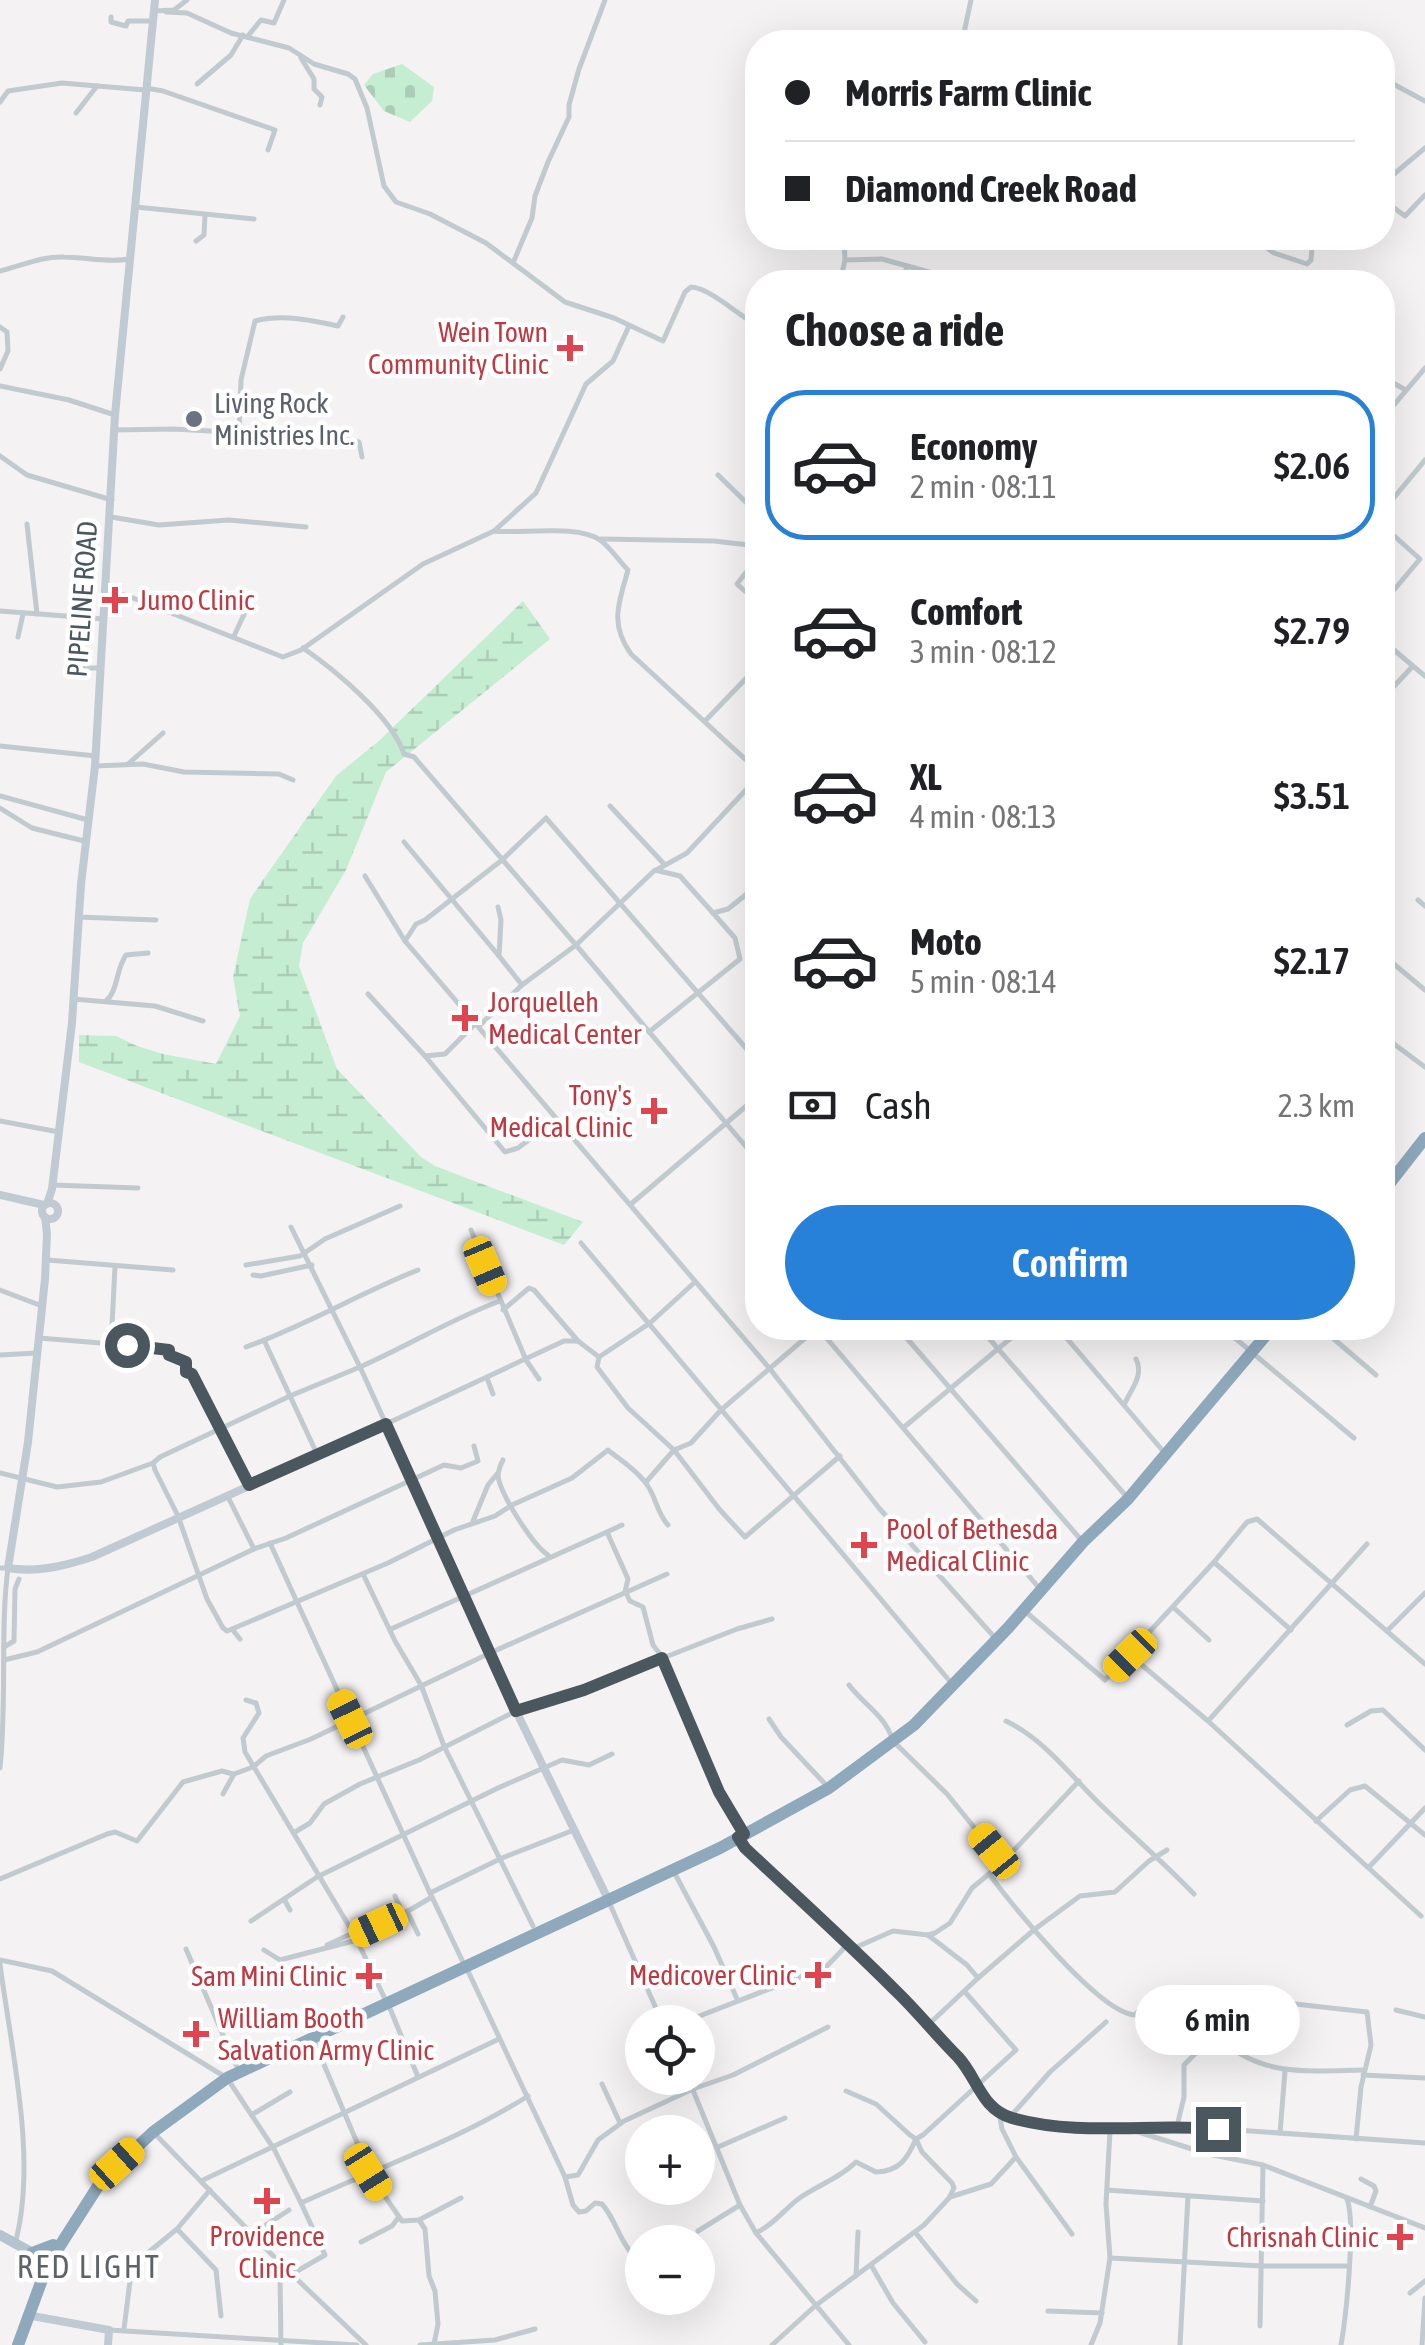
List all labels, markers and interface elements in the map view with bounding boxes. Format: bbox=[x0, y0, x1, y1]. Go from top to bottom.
text: Morris Farm Clinic bbox=[845, 71, 1091, 114]
text: Diamond Creek Road bbox=[845, 167, 1137, 210]
text: Choose a ride bbox=[785, 304, 1004, 356]
place label: Wein Town Community Clinic bbox=[368, 316, 549, 380]
marker: Wein Town Community Clinic bbox=[557, 335, 583, 361]
place label: Living Rock Ministries Inc. bbox=[214, 387, 354, 451]
marker: Living Rock Ministries Inc. bbox=[183, 408, 205, 430]
icon: car bbox=[790, 420, 880, 510]
text: Economy bbox=[910, 425, 1037, 468]
text: $2.06 bbox=[1274, 444, 1350, 487]
text: 2 min · 08:11 bbox=[910, 468, 1057, 505]
street label: PIPELINE ROAD bbox=[61, 520, 103, 678]
place label: Jumo Clinic bbox=[138, 584, 255, 616]
icon: car bbox=[790, 585, 880, 675]
marker: Jumo Clinic bbox=[102, 587, 128, 613]
text: Comfort bbox=[910, 590, 1022, 633]
text: $2.79 bbox=[1274, 609, 1350, 652]
text: 3 min · 08:12 bbox=[910, 633, 1057, 670]
icon: car bbox=[790, 750, 880, 840]
text: XL bbox=[910, 755, 942, 798]
text: $3.51 bbox=[1274, 774, 1350, 817]
text: 4 min · 08:13 bbox=[910, 798, 1057, 835]
icon: car bbox=[790, 915, 880, 1005]
text: Moto bbox=[910, 920, 982, 963]
text: $2.17 bbox=[1274, 939, 1350, 982]
text: 5 min · 08:14 bbox=[910, 963, 1057, 1000]
place label: Jorquelleh Medical Center bbox=[488, 986, 642, 1050]
marker: Jorquelleh Medical Center bbox=[452, 1005, 478, 1031]
icon: cash bbox=[785, 1078, 840, 1133]
place label: Tony's Medical Clinic bbox=[489, 1079, 633, 1143]
text: Cash bbox=[865, 1084, 932, 1127]
text: 2.3 km bbox=[1278, 1087, 1355, 1124]
marker: Tony's Medical Clinic bbox=[641, 1098, 667, 1124]
button: Confirm bbox=[785, 1205, 1355, 1320]
car bbox=[459, 1233, 511, 1299]
route start bbox=[105, 1323, 150, 1368]
place label: Pool of Bethesda Medical Clinic bbox=[886, 1513, 1058, 1577]
marker: Pool of Bethesda Medical Clinic bbox=[851, 1532, 877, 1558]
car bbox=[1098, 1623, 1162, 1687]
car bbox=[323, 1685, 377, 1753]
car bbox=[963, 1818, 1025, 1884]
car bbox=[344, 1899, 412, 1951]
place label: Medicover Clinic bbox=[629, 1959, 797, 1991]
place label: Sam Mini Clinic bbox=[191, 1960, 347, 1992]
marker: Medicover Clinic bbox=[805, 1962, 831, 1988]
marker: Sam Mini Clinic bbox=[356, 1963, 382, 1989]
callout: 6 min bbox=[1136, 1984, 1300, 2054]
text: 6 min bbox=[1185, 2001, 1250, 2038]
place label: William Booth Salvation Army Clinic bbox=[218, 2002, 434, 2066]
map controls bbox=[625, 2005, 715, 2315]
button: locate bbox=[625, 2005, 715, 2095]
marker: William Booth Salvation Army Clinic bbox=[183, 2021, 209, 2047]
route end bbox=[1196, 2107, 1241, 2152]
button: + bbox=[625, 2115, 715, 2205]
car bbox=[85, 2133, 149, 2195]
car bbox=[339, 2139, 397, 2205]
marker: Providence Clinic bbox=[254, 2188, 280, 2214]
place label: Providence Clinic bbox=[209, 2220, 325, 2284]
place label: Chrisnah Clinic bbox=[1226, 2221, 1379, 2253]
marker: Chrisnah Clinic bbox=[1387, 2224, 1413, 2250]
button: − bbox=[625, 2225, 715, 2315]
district label: RED LIGHT bbox=[17, 2248, 161, 2285]

